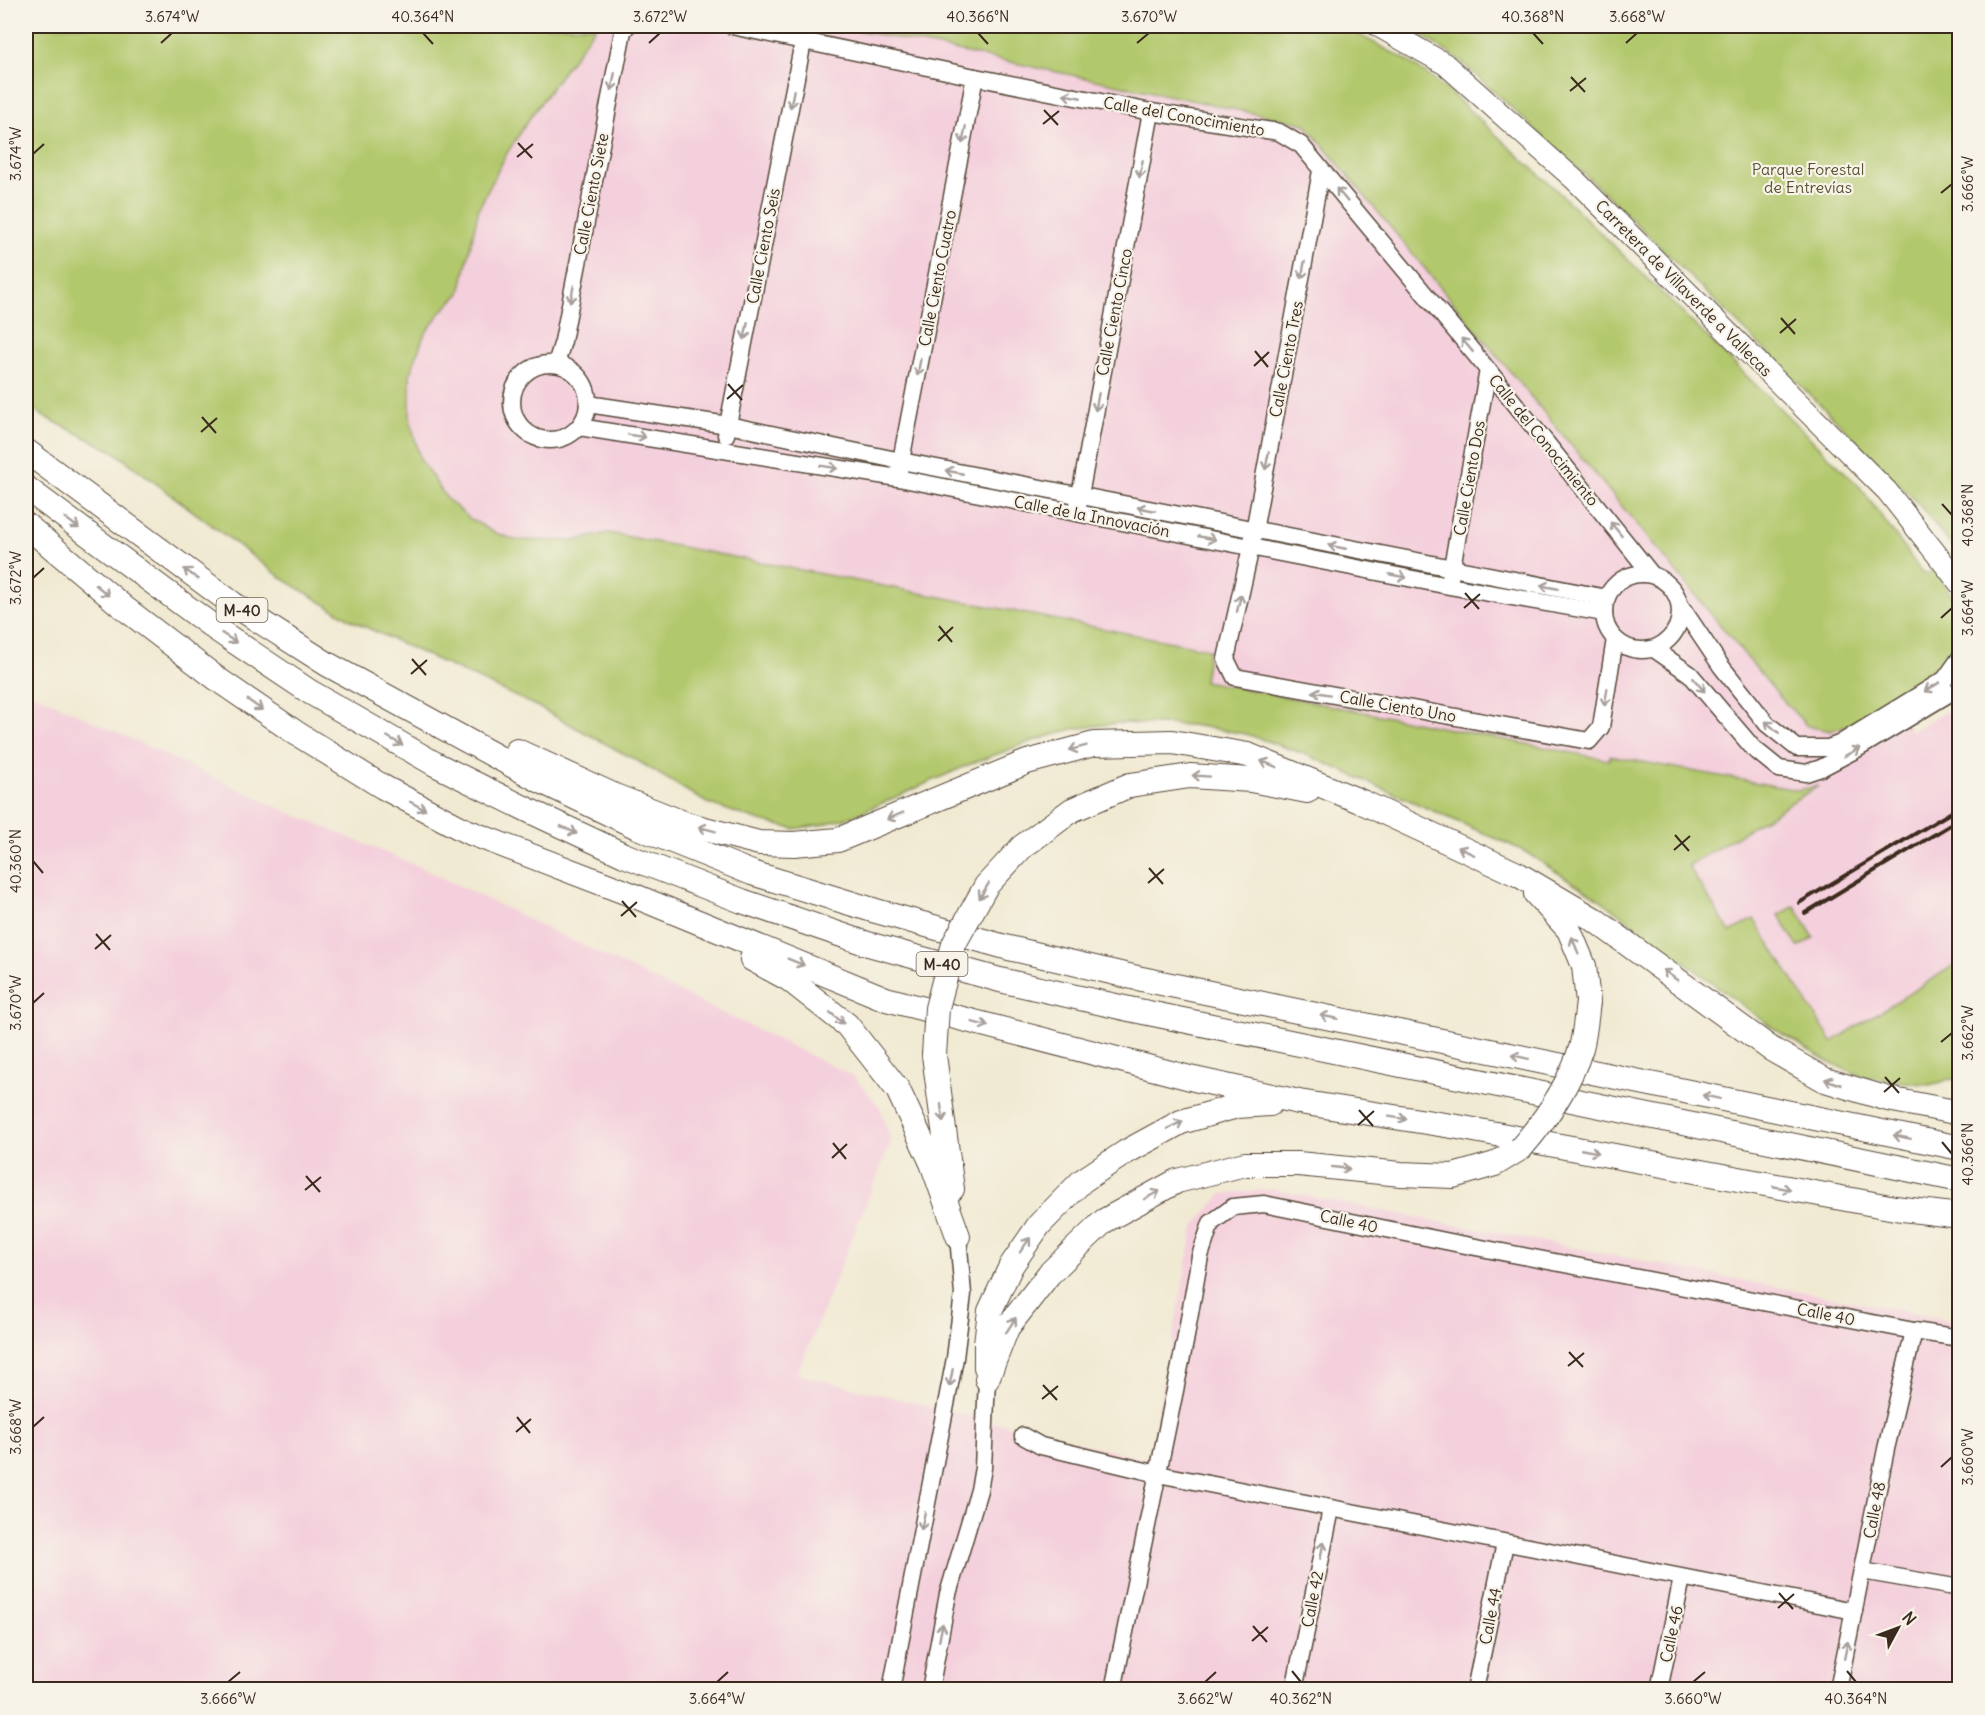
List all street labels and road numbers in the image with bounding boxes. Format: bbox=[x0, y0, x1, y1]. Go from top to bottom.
street label: Calle del Conocimiento bbox=[1102, 92, 1266, 140]
street label: Calle Ciento Siete bbox=[569, 131, 613, 257]
street label: Calle Ciento Seis bbox=[742, 186, 784, 306]
street label: Carretera de Villaverde a Vallecas bbox=[1591, 195, 1777, 381]
street label: Calle Ciento Cuatro bbox=[914, 208, 960, 348]
street label: Calle Ciento Cinco bbox=[1092, 247, 1136, 377]
street label: Calle Ciento Tres bbox=[1265, 299, 1307, 419]
street label: Calle del Conocimiento bbox=[1485, 370, 1603, 510]
street label: Calle Ciento Dos bbox=[1449, 419, 1489, 537]
street label: Calle de la Innovación bbox=[1012, 491, 1172, 541]
road number: M-40 bbox=[216, 598, 268, 622]
street label: Calle Ciento Uno bbox=[1338, 686, 1458, 726]
road number: M-40 bbox=[916, 952, 968, 976]
street label: Calle 40 bbox=[1318, 1205, 1380, 1237]
street label: Calle 40 bbox=[1795, 1299, 1857, 1329]
street label: Calle 48 bbox=[1859, 1480, 1889, 1540]
street label: Calle 42 bbox=[1297, 1569, 1327, 1629]
street label: Calle 44 bbox=[1475, 1586, 1505, 1646]
street label: Calle 46 bbox=[1655, 1604, 1687, 1664]

